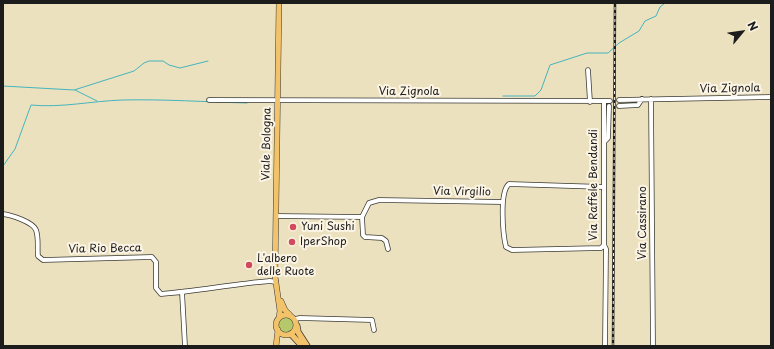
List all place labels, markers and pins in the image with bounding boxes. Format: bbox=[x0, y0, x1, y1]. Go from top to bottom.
place label: Yuni Sushi bbox=[301, 220, 354, 234]
marker: Yuni Sushi bbox=[288, 222, 298, 232]
place label: IperShop bbox=[300, 235, 347, 249]
marker: IperShop bbox=[287, 237, 297, 247]
place label: L'albero delle Ruote bbox=[257, 252, 314, 278]
marker: L'albero delle Ruote bbox=[244, 260, 254, 270]

